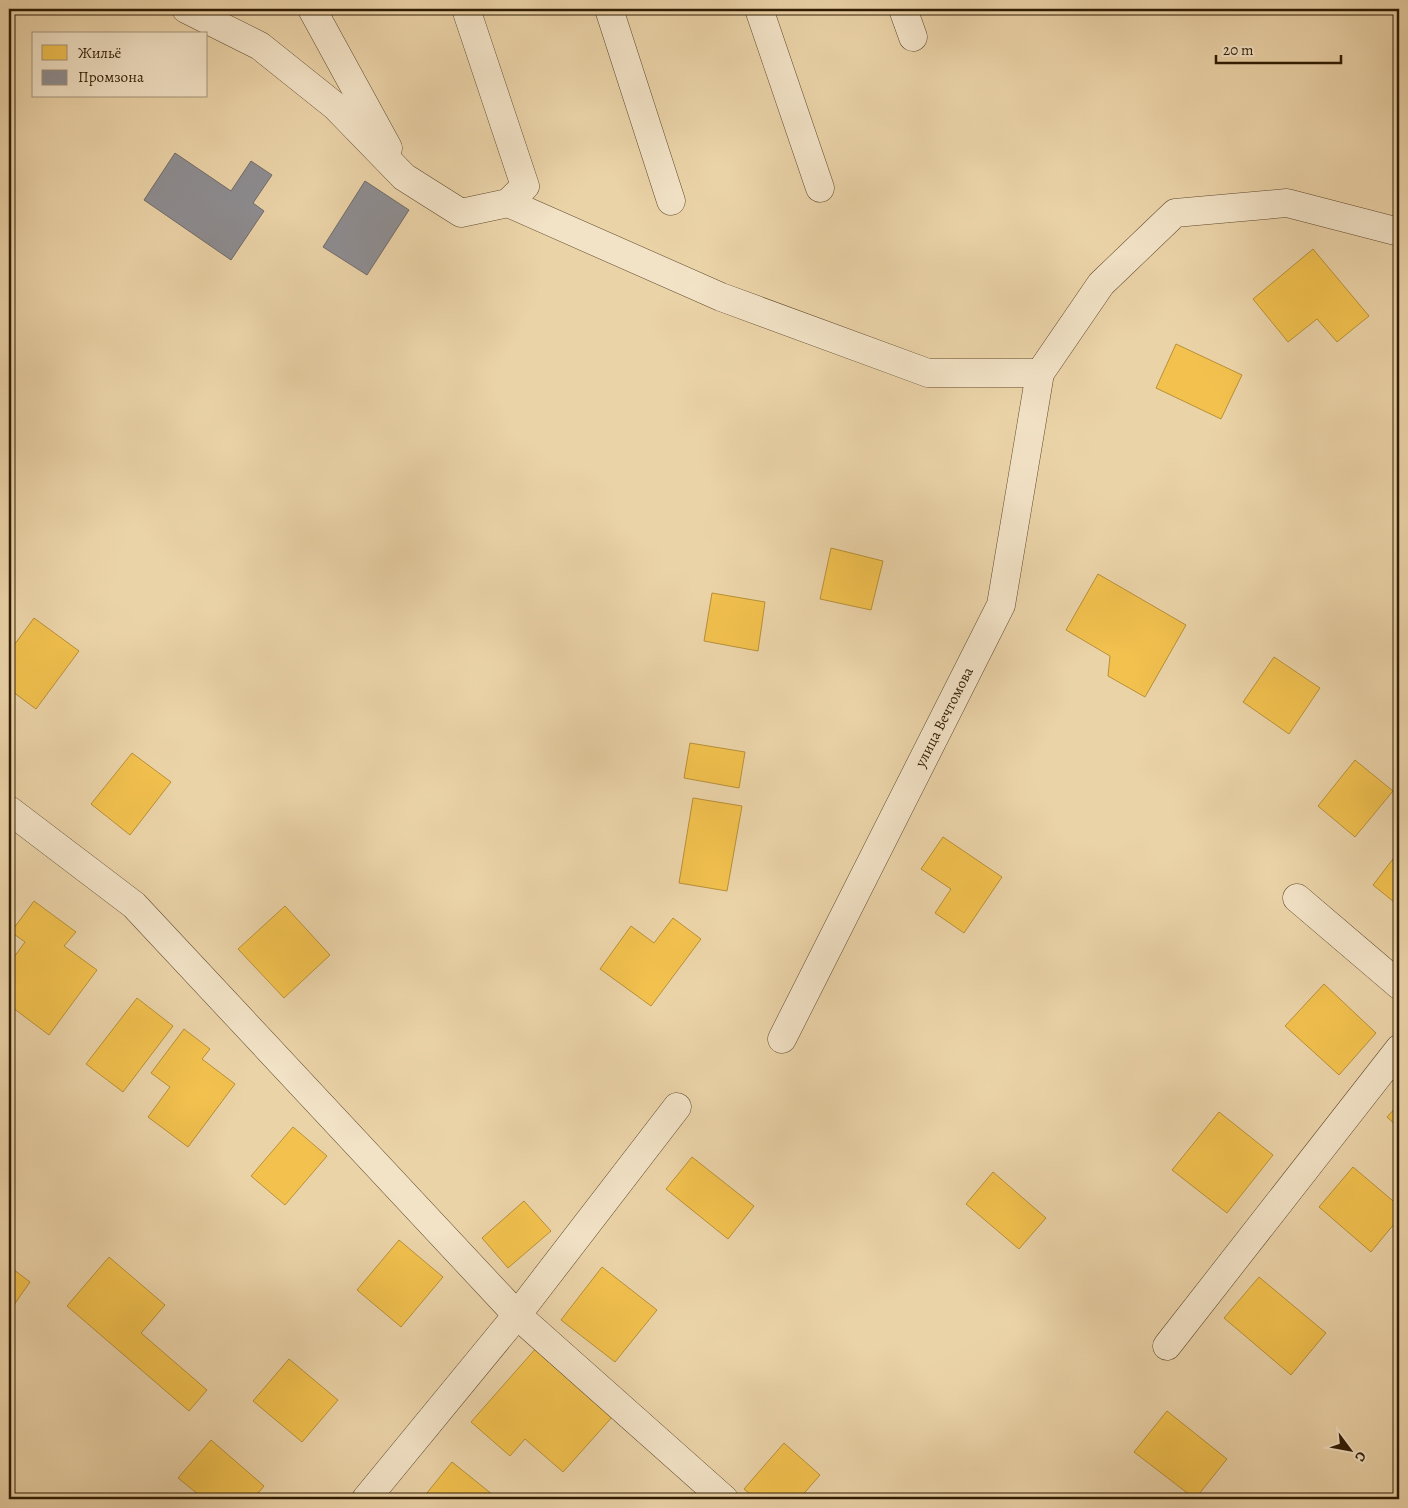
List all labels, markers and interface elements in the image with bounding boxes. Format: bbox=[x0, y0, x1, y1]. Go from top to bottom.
legend bbox=[32, 32, 208, 98]
scale bar bbox=[1216, 32, 1340, 64]
text: 20 m bbox=[1223, 40, 1254, 60]
text: Жильё bbox=[78, 43, 121, 63]
text: Промзона bbox=[78, 67, 144, 87]
street label: улица Вечтомова bbox=[910, 663, 978, 771]
north arrow bbox=[1326, 1426, 1376, 1476]
text: С bbox=[1350, 1448, 1371, 1466]

